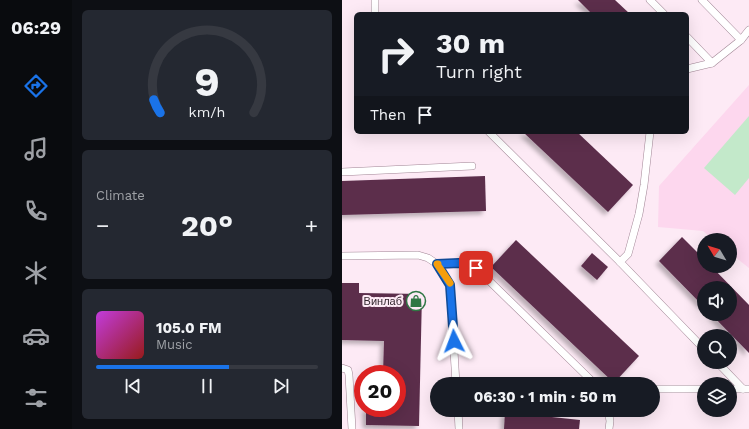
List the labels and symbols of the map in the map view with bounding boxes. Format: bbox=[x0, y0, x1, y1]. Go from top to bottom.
north arrow bbox=[697, 233, 737, 273]
pin bbox=[459, 251, 493, 285]
shop icon: Винлаб bbox=[405, 290, 427, 312]
place label: Винлаб bbox=[364, 295, 402, 308]
position arrow bbox=[433, 320, 475, 362]
speed limit sign: 20 bbox=[354, 365, 406, 417]

